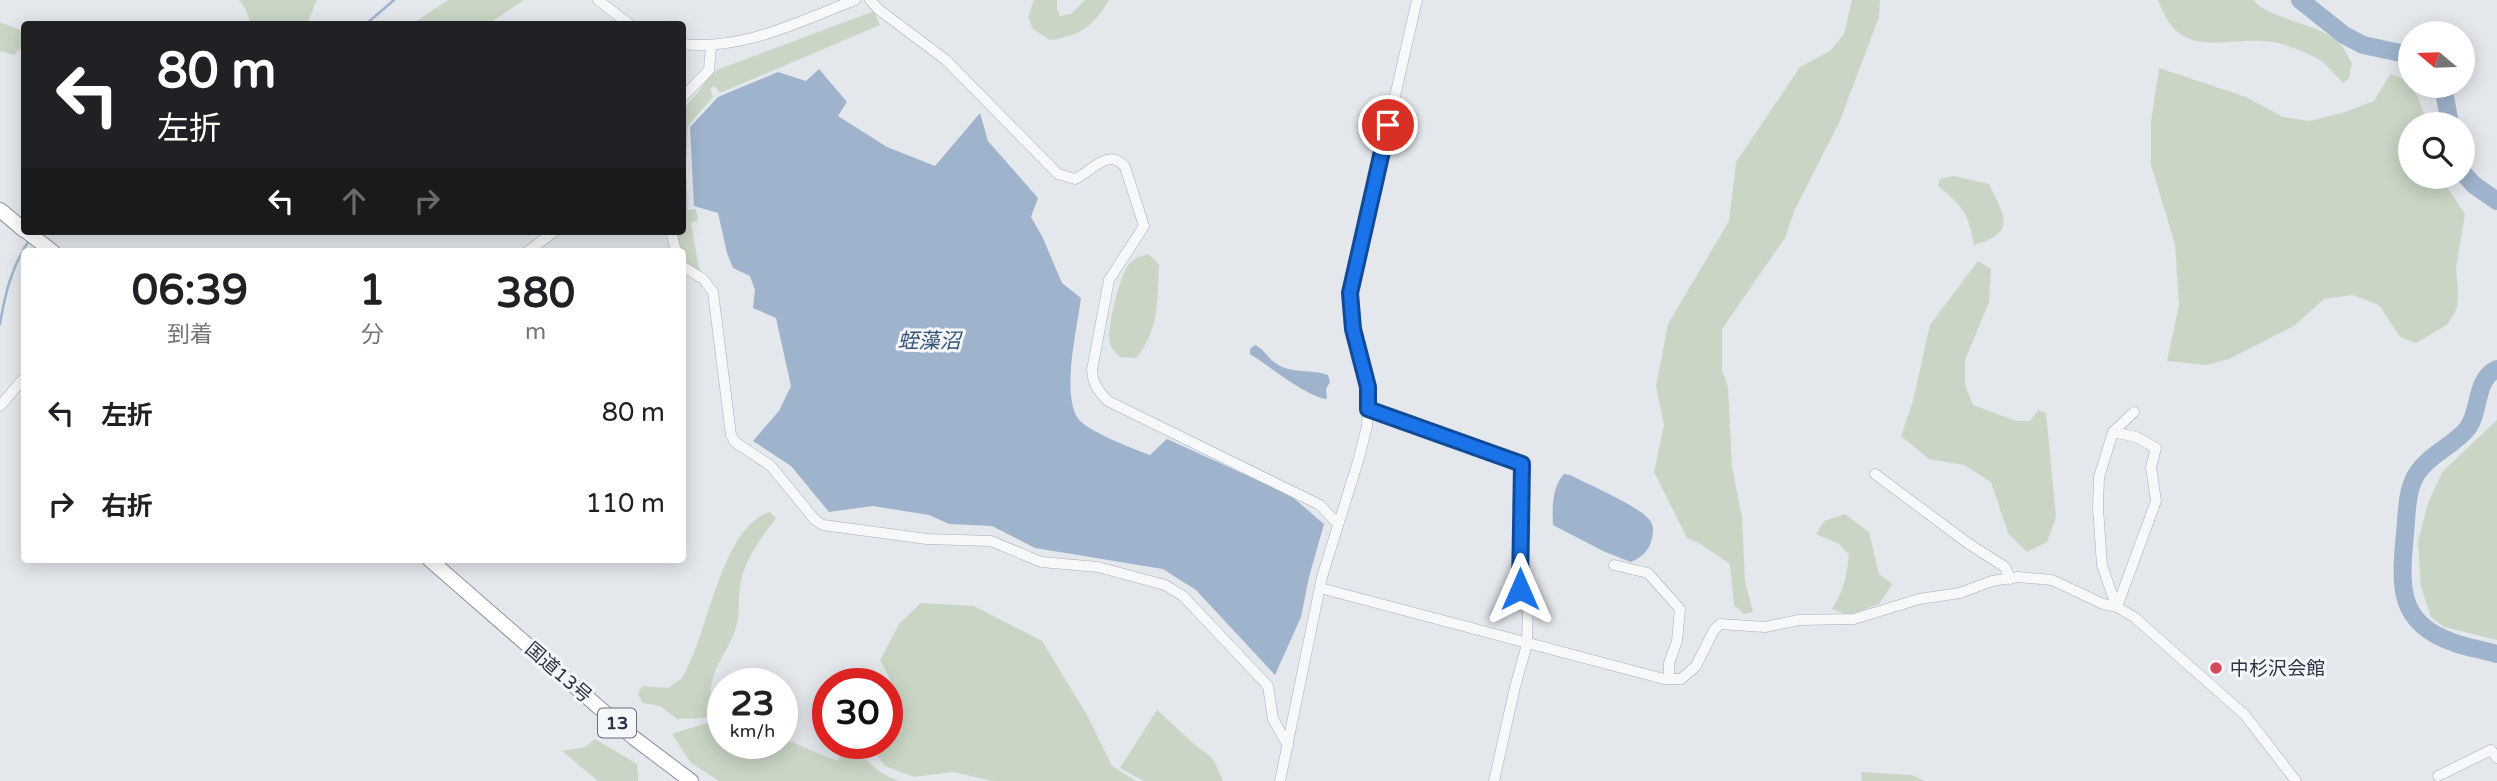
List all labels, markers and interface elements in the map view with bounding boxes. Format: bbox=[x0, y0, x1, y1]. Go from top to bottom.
north arrow bbox=[2398, 21, 2474, 98]
map controls bbox=[2398, 21, 2475, 189]
text: 80 m bbox=[157, 42, 276, 101]
icon: left bbox=[42, 49, 133, 140]
pin bbox=[1358, 95, 1418, 155]
icon: arrive bbox=[1369, 106, 1407, 144]
text: 左折 bbox=[157, 110, 221, 148]
button: search bbox=[2398, 112, 2475, 189]
icon: left bbox=[262, 182, 300, 220]
icon: ahead bbox=[335, 182, 373, 220]
icon: right bbox=[408, 182, 446, 220]
text: 06:39 bbox=[132, 265, 248, 316]
text: 1 bbox=[359, 265, 385, 316]
text: 380 bbox=[496, 268, 575, 319]
text: m bbox=[525, 318, 546, 346]
text: 到着 bbox=[167, 321, 213, 349]
text: 分 bbox=[361, 321, 384, 349]
water label: 蛭藻沼 bbox=[898, 329, 963, 354]
icon: left bbox=[42, 394, 80, 432]
text: 80 m bbox=[602, 397, 665, 428]
text: 左折 bbox=[101, 400, 153, 431]
icon: right bbox=[42, 485, 80, 523]
text: 110 m bbox=[585, 488, 665, 519]
text: 右折 bbox=[101, 491, 153, 522]
position arrow bbox=[1483, 552, 1557, 626]
street label: 国道13号 bbox=[521, 638, 596, 708]
place label: 中杉沢会館 bbox=[2230, 658, 2325, 680]
marker: 中杉沢会館 bbox=[2208, 660, 2224, 676]
speed limit sign: 30 bbox=[812, 668, 903, 759]
text: 23 bbox=[731, 683, 774, 725]
road number: 13 bbox=[598, 708, 636, 738]
text: km/h bbox=[730, 720, 775, 742]

